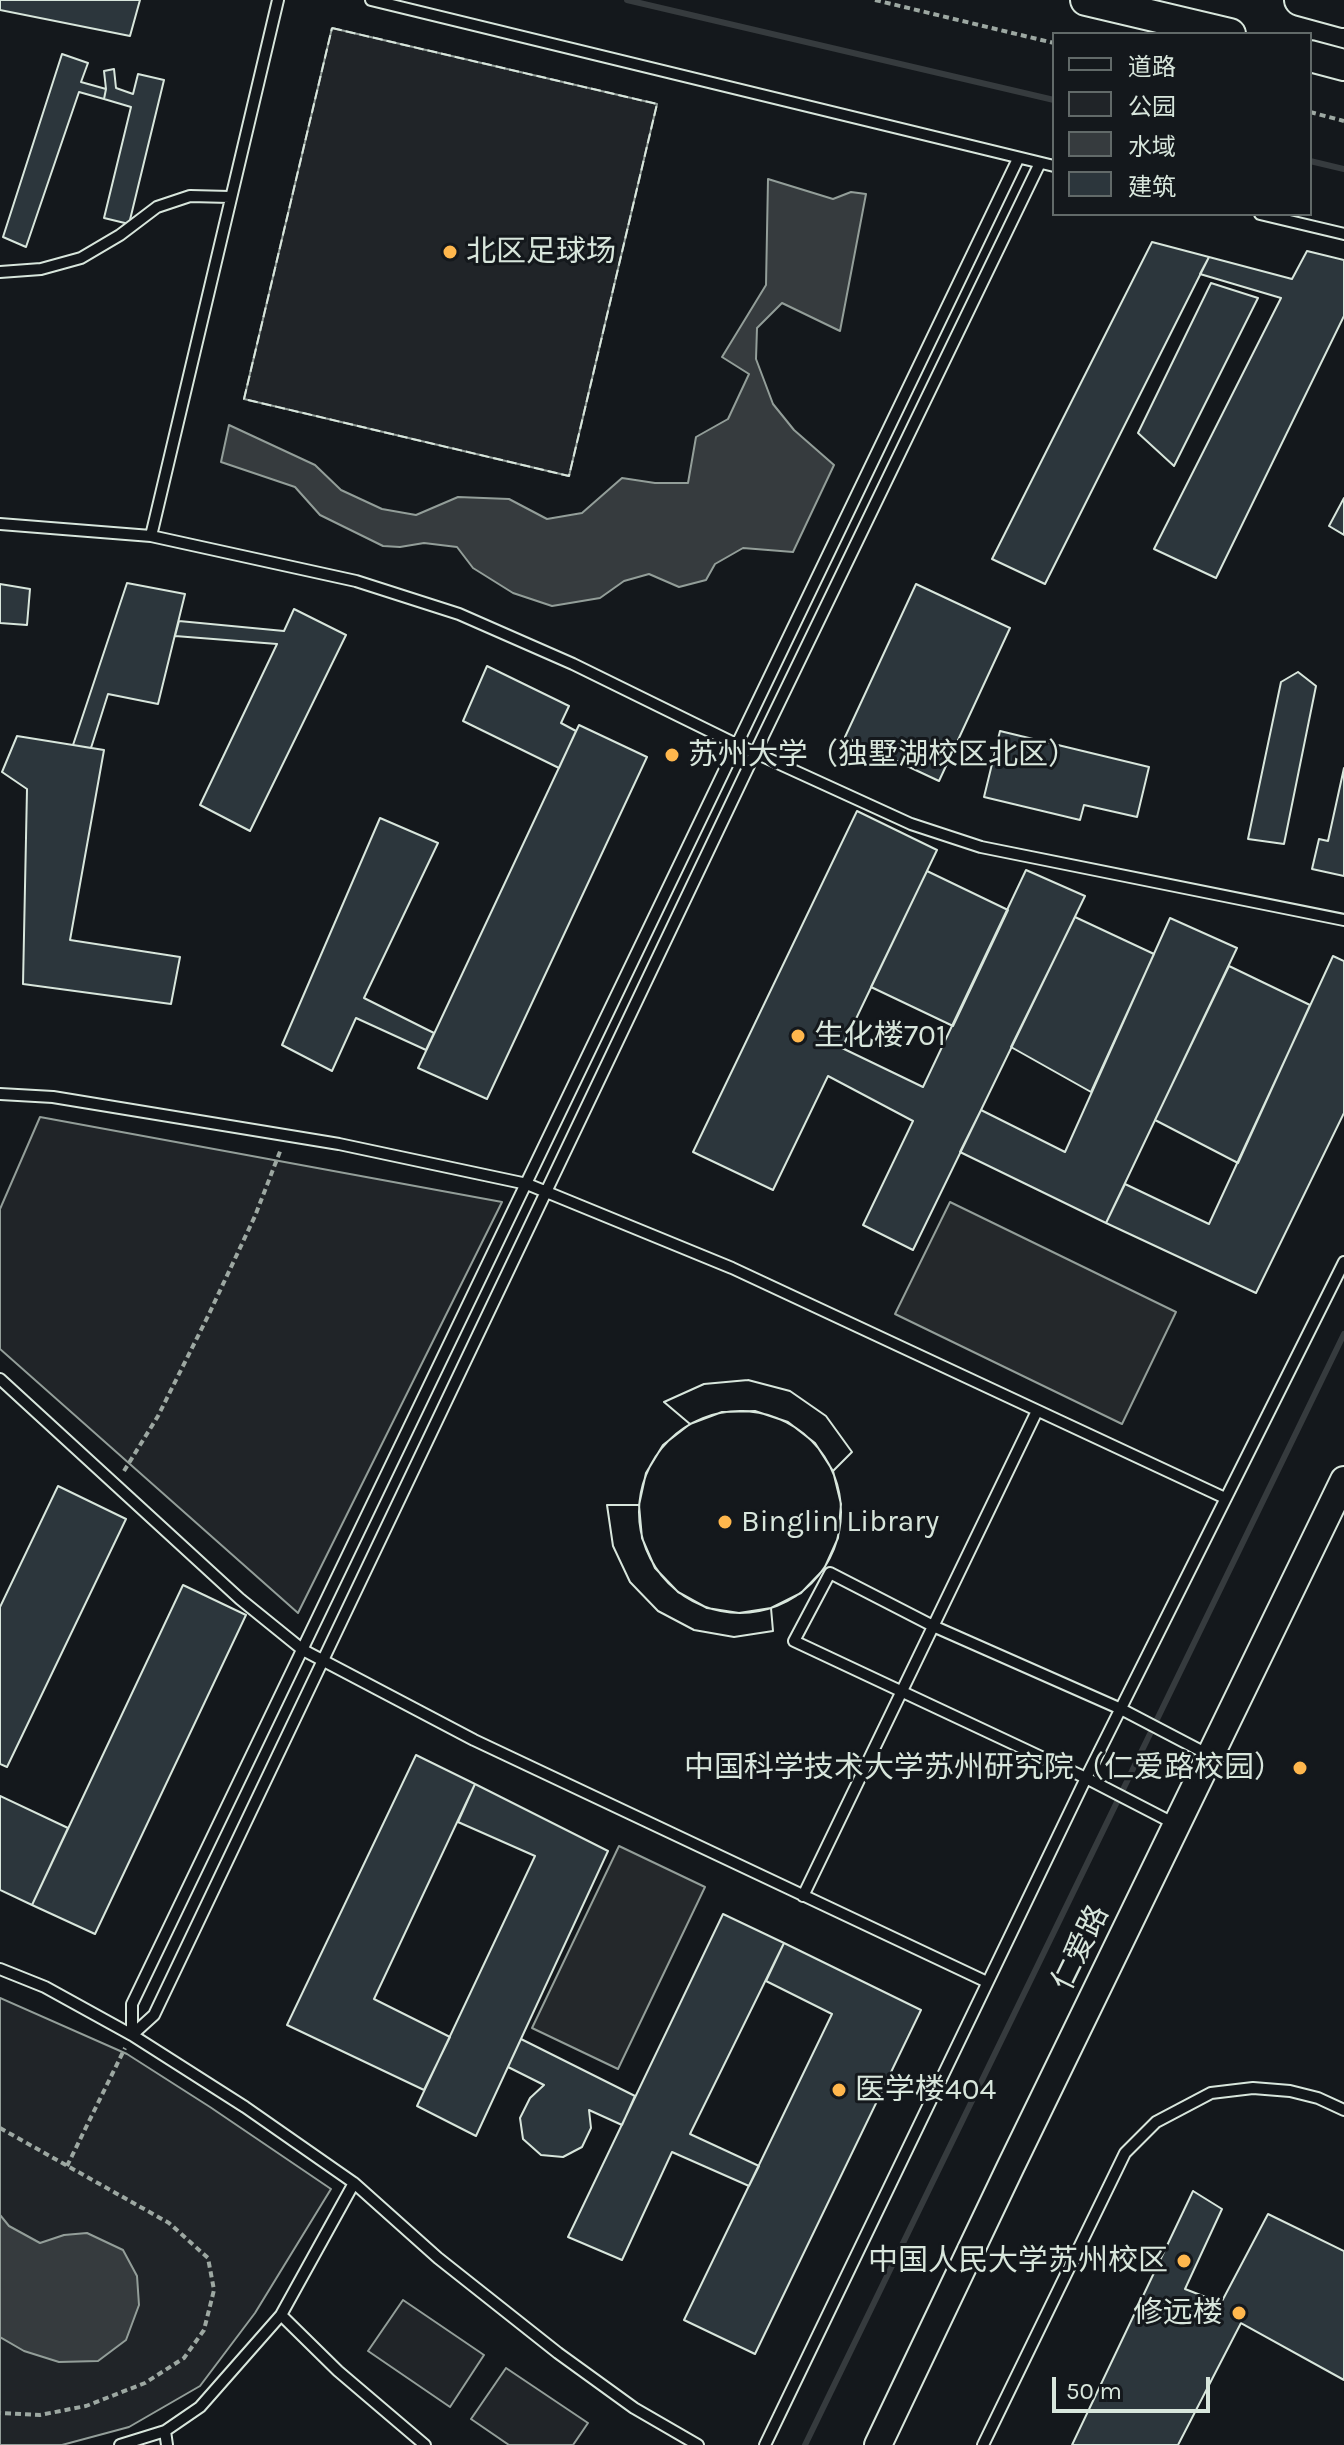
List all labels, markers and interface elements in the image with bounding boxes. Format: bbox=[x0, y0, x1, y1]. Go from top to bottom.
legend bbox=[1052, 32, 1312, 216]
text: 道路 bbox=[1128, 53, 1176, 81]
text: 公园 bbox=[1128, 93, 1176, 121]
text: 水域 bbox=[1128, 133, 1176, 161]
text: 建筑 bbox=[1128, 173, 1176, 201]
place label: 北区足球场 bbox=[466, 234, 616, 270]
marker: 北区足球场 bbox=[441, 243, 459, 261]
place label: 苏州大学（独墅湖校区北区） bbox=[688, 737, 1078, 773]
marker: 苏州大学（独墅湖校区北区） bbox=[663, 746, 681, 764]
place label: 生化楼701 bbox=[814, 1018, 946, 1054]
marker: 生化楼701 bbox=[789, 1027, 807, 1045]
place label: Binglin Library bbox=[741, 1504, 939, 1540]
marker: Binglin Library bbox=[716, 1513, 734, 1531]
place label: 中国科学技术大学苏州研究院（仁爱路校园） bbox=[684, 1750, 1284, 1786]
marker: 中国科学技术大学苏州研究院（仁爱路校园） bbox=[1291, 1759, 1309, 1777]
street label: 仁爱路 bbox=[1045, 1900, 1117, 1996]
place label: 医学楼404 bbox=[855, 2072, 996, 2108]
marker: 医学楼404 bbox=[830, 2081, 848, 2099]
place label: 中国人民大学苏州校区 bbox=[868, 2243, 1168, 2279]
marker: 中国人民大学苏州校区 bbox=[1175, 2252, 1193, 2270]
place label: 修远楼 bbox=[1133, 2295, 1223, 2331]
marker: 修远楼 bbox=[1230, 2304, 1248, 2322]
scale bar bbox=[1056, 2361, 1214, 2411]
text: 50 m bbox=[1066, 2377, 1122, 2405]

